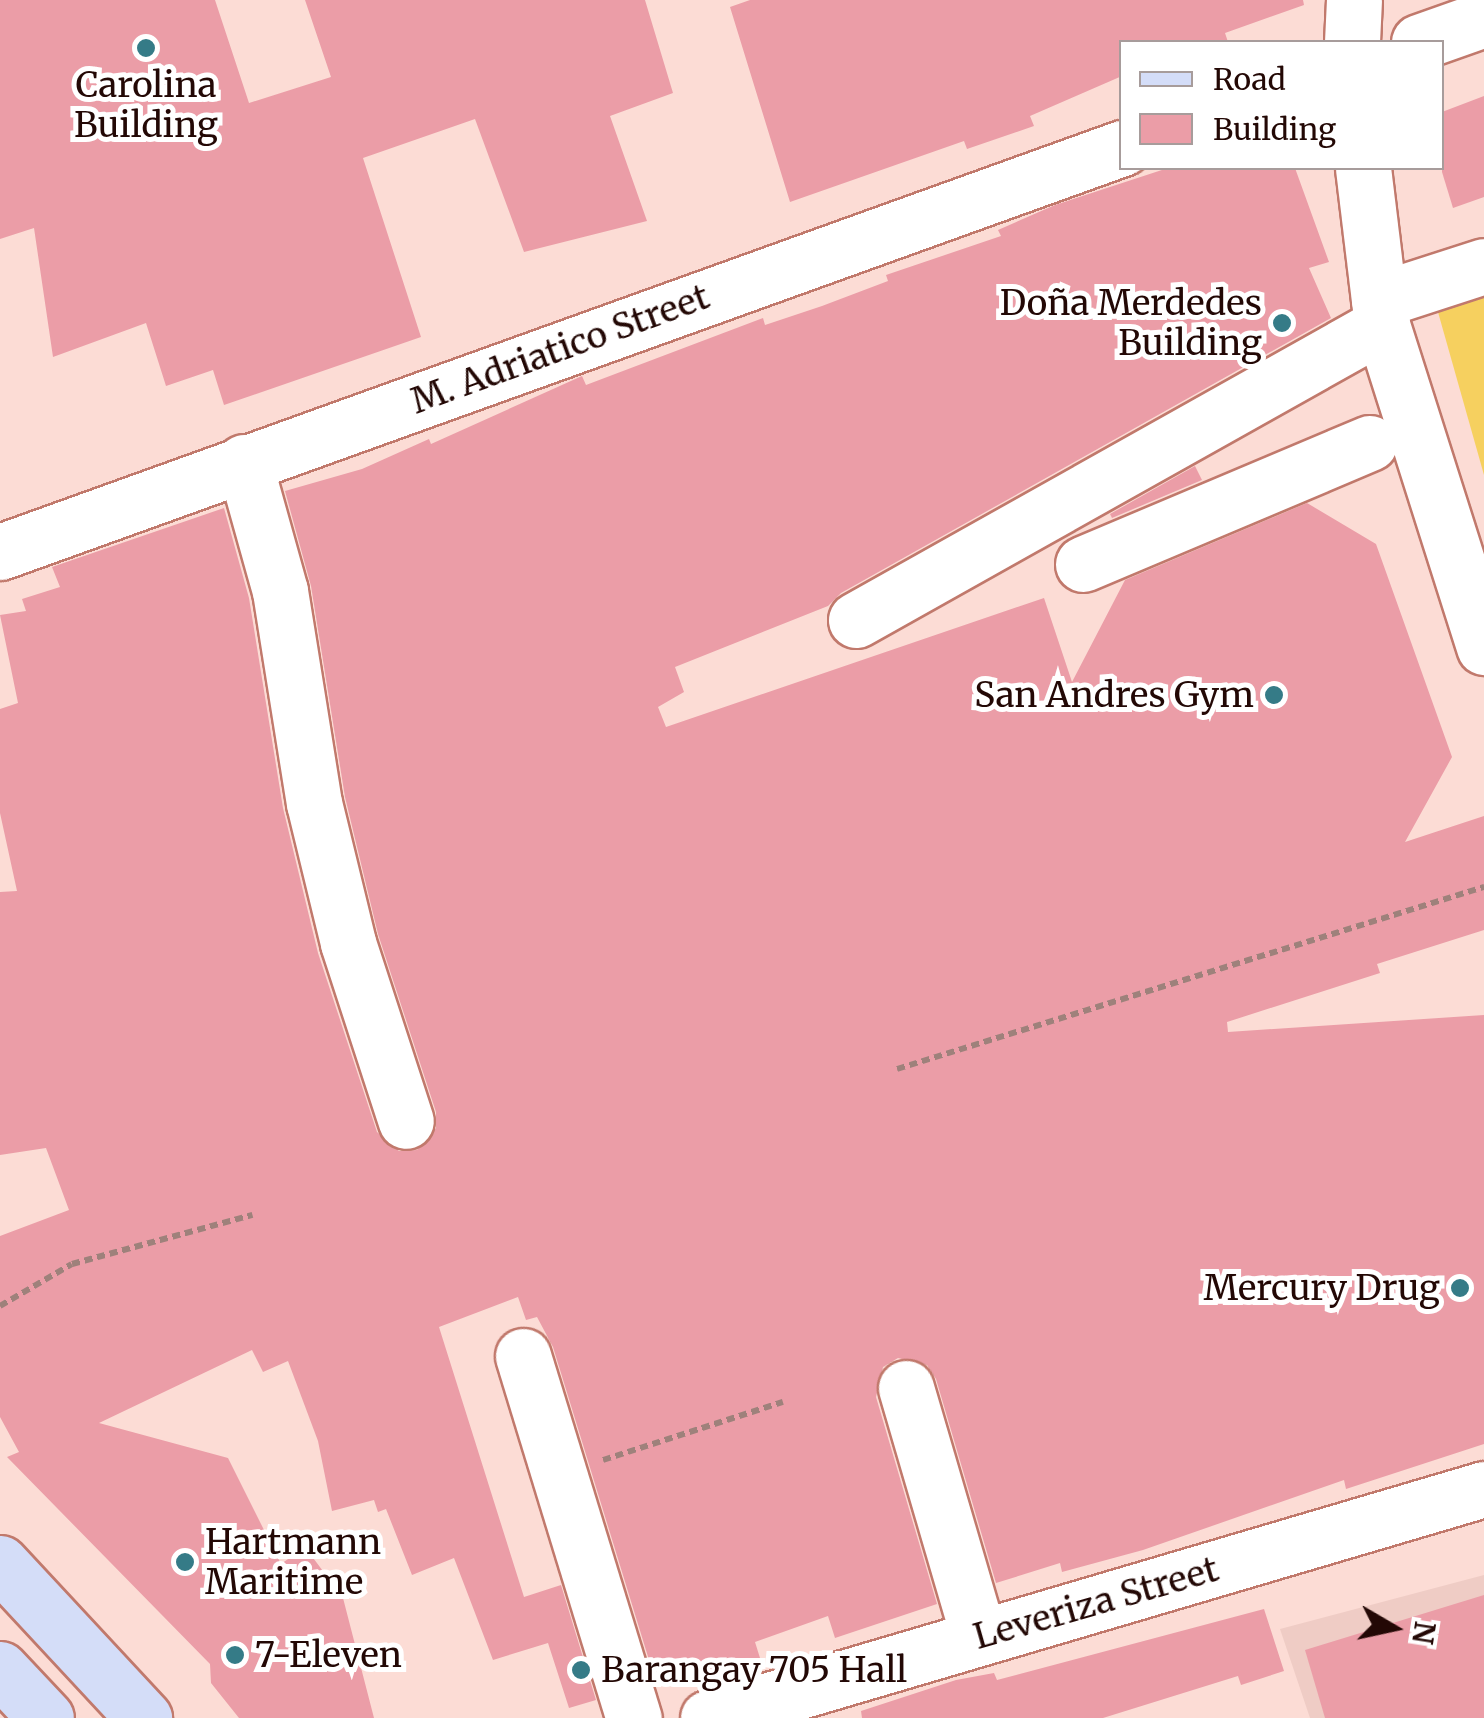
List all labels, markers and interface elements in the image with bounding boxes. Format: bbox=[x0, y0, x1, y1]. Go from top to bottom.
marker: Carolina Building bbox=[135, 37, 157, 59]
legend bbox=[1119, 40, 1444, 170]
text: Road bbox=[1213, 60, 1286, 98]
place label: Carolina Building bbox=[74, 64, 218, 146]
text: Building bbox=[1213, 110, 1336, 148]
street label: M. Adriatico Street bbox=[405, 276, 715, 422]
place label: Doña Merdedes Building bbox=[1000, 282, 1262, 364]
marker: Doña Merdedes Building bbox=[1271, 312, 1293, 334]
place label: San Andres Gym bbox=[974, 674, 1254, 716]
marker: San Andres Gym bbox=[1263, 684, 1285, 706]
place label: Mercury Drug bbox=[1204, 1267, 1440, 1309]
marker: Mercury Drug bbox=[1449, 1277, 1471, 1299]
place label: Hartmann Maritime bbox=[205, 1521, 381, 1603]
street label: Leveriza Street bbox=[969, 1548, 1223, 1658]
marker: Hartmann Maritime bbox=[174, 1551, 196, 1573]
north arrow bbox=[1344, 1578, 1444, 1678]
text: N bbox=[1404, 1619, 1443, 1646]
place label: 7-Eleven bbox=[255, 1634, 402, 1676]
marker: 7-Eleven bbox=[224, 1644, 246, 1666]
place label: Barangay 705 Hall bbox=[601, 1649, 907, 1691]
marker: Barangay 705 Hall bbox=[570, 1659, 592, 1681]

